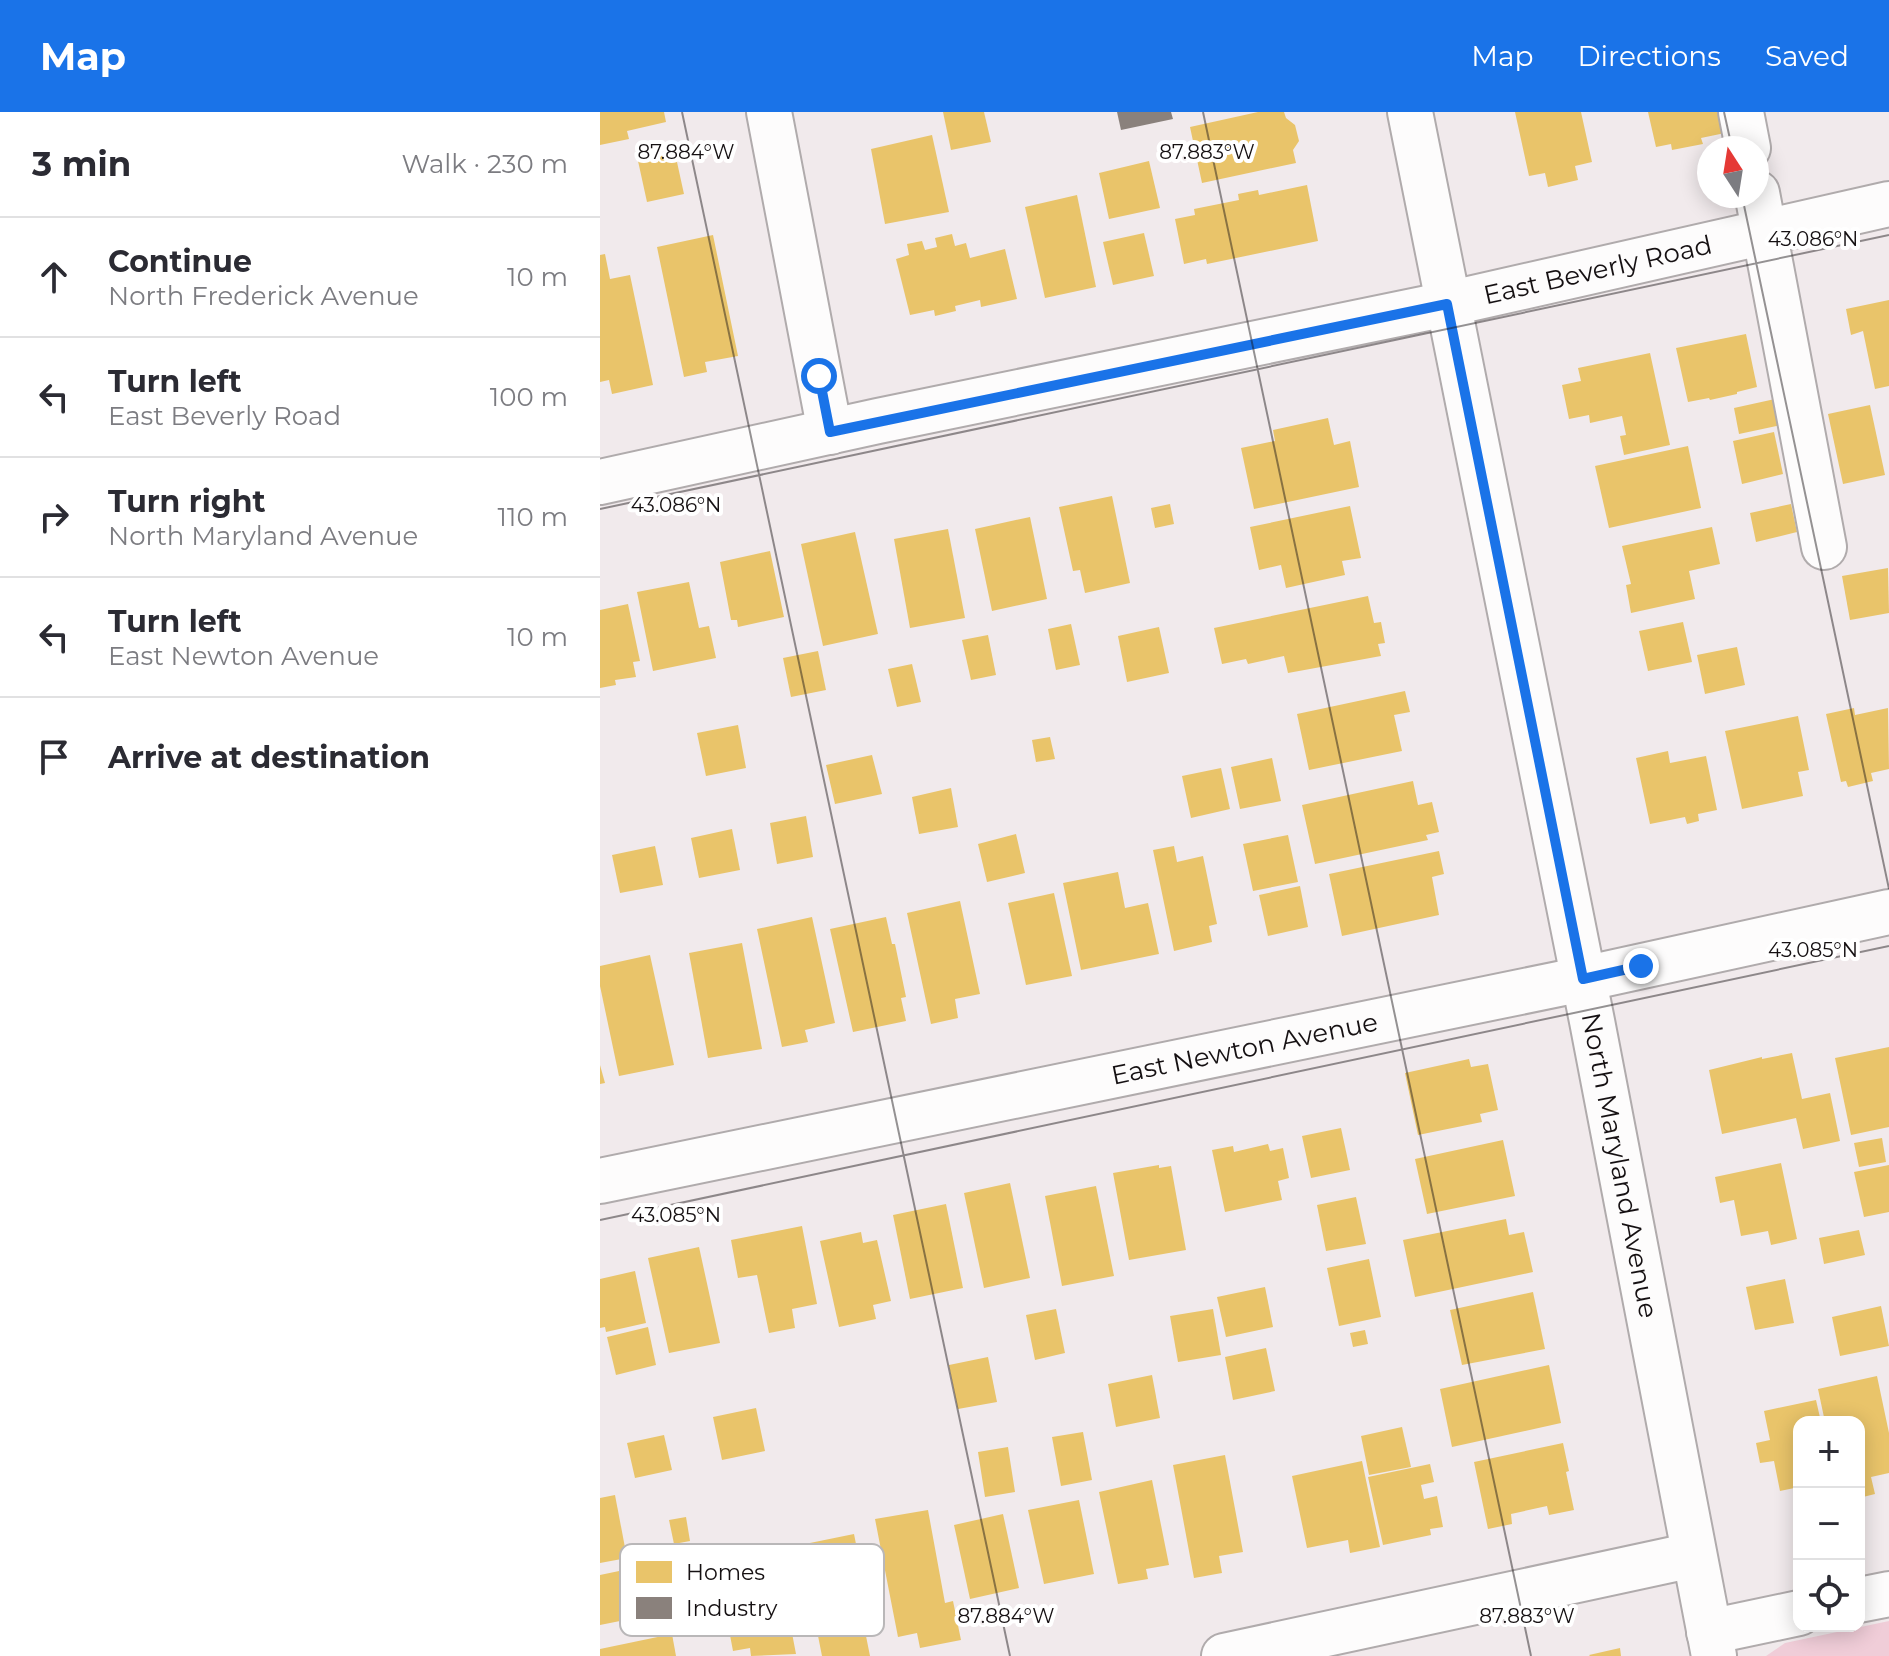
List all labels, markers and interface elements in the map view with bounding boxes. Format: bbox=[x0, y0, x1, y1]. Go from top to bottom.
text: Map bbox=[40, 33, 126, 80]
text: Map bbox=[1471, 39, 1533, 73]
text: Directions bbox=[1577, 39, 1721, 73]
text: Saved bbox=[1765, 39, 1849, 73]
north arrow bbox=[1697, 136, 1769, 208]
text: 87.884°W bbox=[637, 140, 735, 164]
text: 87.883°W bbox=[1159, 140, 1255, 164]
text: 3 min bbox=[32, 143, 131, 185]
text: Walk · 230 m bbox=[401, 148, 568, 180]
text: 43.086°N bbox=[1768, 227, 1858, 251]
street label: East Beverly Road bbox=[1480, 229, 1715, 311]
text: Continue bbox=[108, 243, 252, 280]
icon: ahead bbox=[32, 255, 76, 299]
text: 10 m bbox=[507, 261, 568, 293]
text: North Frederick Avenue bbox=[108, 280, 419, 312]
route start bbox=[801, 358, 837, 394]
text: Turn left bbox=[108, 363, 241, 400]
icon: left bbox=[32, 375, 76, 419]
text: 100 m bbox=[490, 381, 568, 413]
text: East Beverly Road bbox=[108, 400, 341, 432]
text: Turn right bbox=[108, 483, 265, 520]
text: 43.086°N bbox=[631, 493, 721, 517]
icon: right bbox=[32, 495, 76, 539]
text: 110 m bbox=[498, 501, 568, 533]
text: North Maryland Avenue bbox=[108, 520, 418, 552]
text: Turn left bbox=[108, 603, 241, 640]
icon: left bbox=[32, 615, 76, 659]
text: 10 m bbox=[507, 621, 568, 653]
text: East Newton Avenue bbox=[108, 640, 379, 672]
icon: arrive bbox=[32, 735, 76, 779]
text: Arrive at destination bbox=[108, 739, 430, 776]
text: 43.085°N bbox=[1768, 938, 1858, 962]
route end bbox=[1623, 948, 1659, 984]
street label: East Newton Avenue bbox=[1108, 1006, 1381, 1092]
street label: North Maryland Avenue bbox=[1575, 1010, 1665, 1321]
text: 43.085°N bbox=[631, 1203, 721, 1227]
map controls bbox=[1793, 1416, 1865, 1632]
button: + bbox=[1793, 1416, 1865, 1488]
button: − bbox=[1793, 1488, 1865, 1560]
legend bbox=[620, 1544, 884, 1636]
text: Homes bbox=[686, 1559, 765, 1586]
button: locate bbox=[1793, 1560, 1865, 1632]
text: Industry bbox=[686, 1595, 778, 1622]
text: 87.884°W bbox=[957, 1604, 1055, 1628]
text: 87.883°W bbox=[1479, 1604, 1575, 1628]

